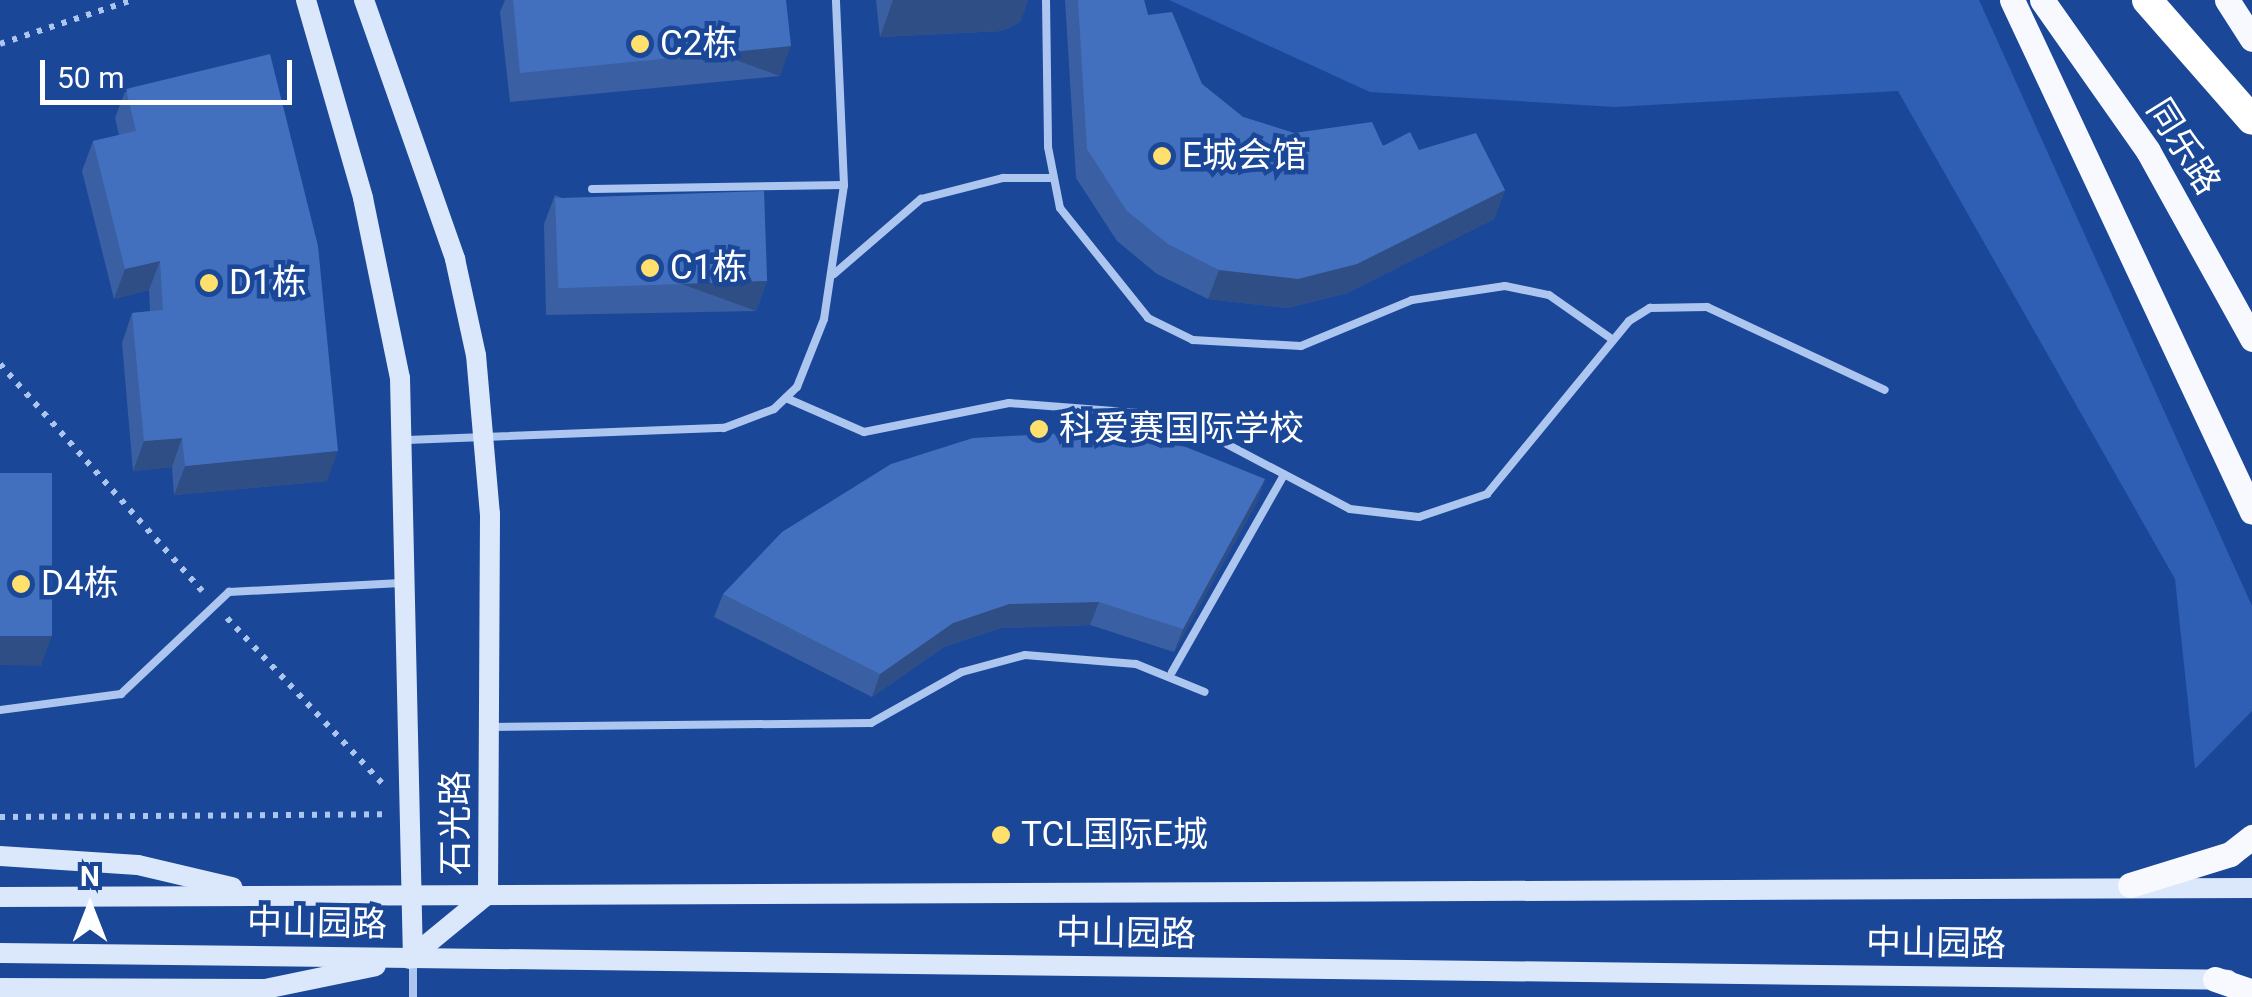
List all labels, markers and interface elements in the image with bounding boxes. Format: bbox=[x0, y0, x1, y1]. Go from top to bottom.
place label: C2栋 bbox=[660, 23, 737, 65]
marker: C2栋 bbox=[629, 33, 651, 55]
scale bar bbox=[45, 40, 298, 102]
text: 50 m bbox=[57, 60, 124, 95]
street label: 同乐路 bbox=[2137, 91, 2229, 203]
place label: E城会馆 bbox=[1182, 135, 1307, 177]
marker: E城会馆 bbox=[1151, 145, 1173, 167]
place label: C1栋 bbox=[670, 247, 747, 289]
marker: C1栋 bbox=[639, 257, 661, 279]
place label: D1栋 bbox=[229, 262, 307, 304]
marker: D1栋 bbox=[198, 272, 220, 294]
place label: 科爱赛国际学校 bbox=[1059, 408, 1304, 450]
marker: 科爱赛国际学校 bbox=[1028, 418, 1050, 440]
place label: D4栋 bbox=[41, 563, 119, 605]
marker: D4栋 bbox=[10, 573, 32, 595]
street label: 石光路 bbox=[435, 771, 477, 875]
place label: TCL国际E城 bbox=[1021, 814, 1208, 856]
marker: TCL国际E城 bbox=[990, 824, 1012, 846]
north arrow bbox=[40, 857, 140, 957]
text: N bbox=[80, 860, 100, 893]
street label: 中山园路 bbox=[247, 902, 387, 946]
street label: 中山园路 bbox=[1056, 912, 1196, 956]
street label: 中山园路 bbox=[1866, 922, 2006, 966]

